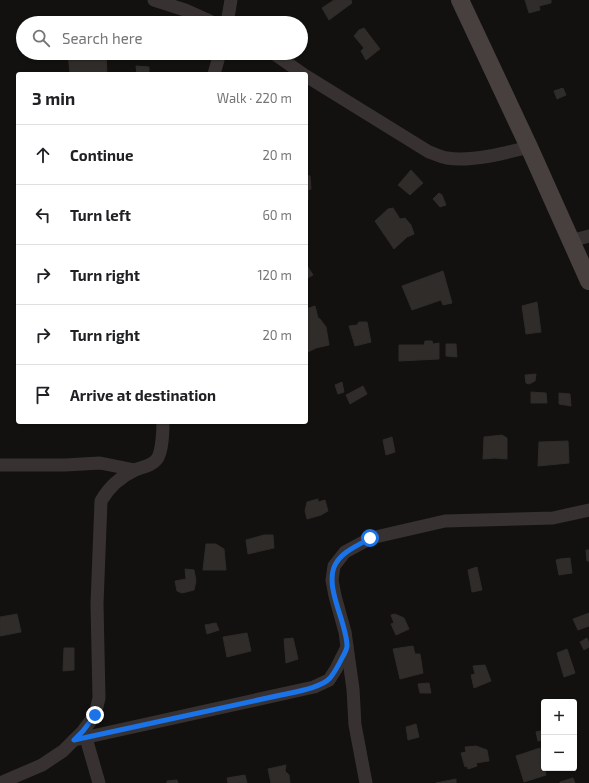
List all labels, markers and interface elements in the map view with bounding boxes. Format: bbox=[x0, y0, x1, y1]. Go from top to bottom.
search box bbox=[16, 16, 308, 60]
icon: search bbox=[30, 27, 52, 49]
text: Search here bbox=[62, 29, 143, 47]
text: 3 min bbox=[32, 88, 75, 108]
text: Walk · 220 m bbox=[217, 90, 292, 106]
icon: ahead bbox=[32, 144, 54, 166]
text: Continue bbox=[70, 146, 133, 164]
text: 20 m bbox=[263, 147, 292, 163]
icon: left bbox=[32, 204, 54, 226]
text: Turn left bbox=[70, 206, 131, 224]
text: 60 m bbox=[262, 207, 292, 223]
icon: right bbox=[32, 264, 54, 286]
text: Turn right bbox=[70, 266, 140, 284]
text: 120 m bbox=[257, 267, 292, 283]
icon: right bbox=[32, 324, 54, 346]
text: Turn right bbox=[70, 326, 140, 344]
text: 20 m bbox=[263, 327, 292, 343]
icon: arrive bbox=[32, 384, 54, 406]
text: Arrive at destination bbox=[70, 386, 216, 404]
route start bbox=[361, 529, 379, 547]
map controls bbox=[541, 699, 577, 771]
button: + bbox=[541, 699, 577, 735]
route end bbox=[86, 706, 104, 724]
button: − bbox=[541, 735, 577, 771]

